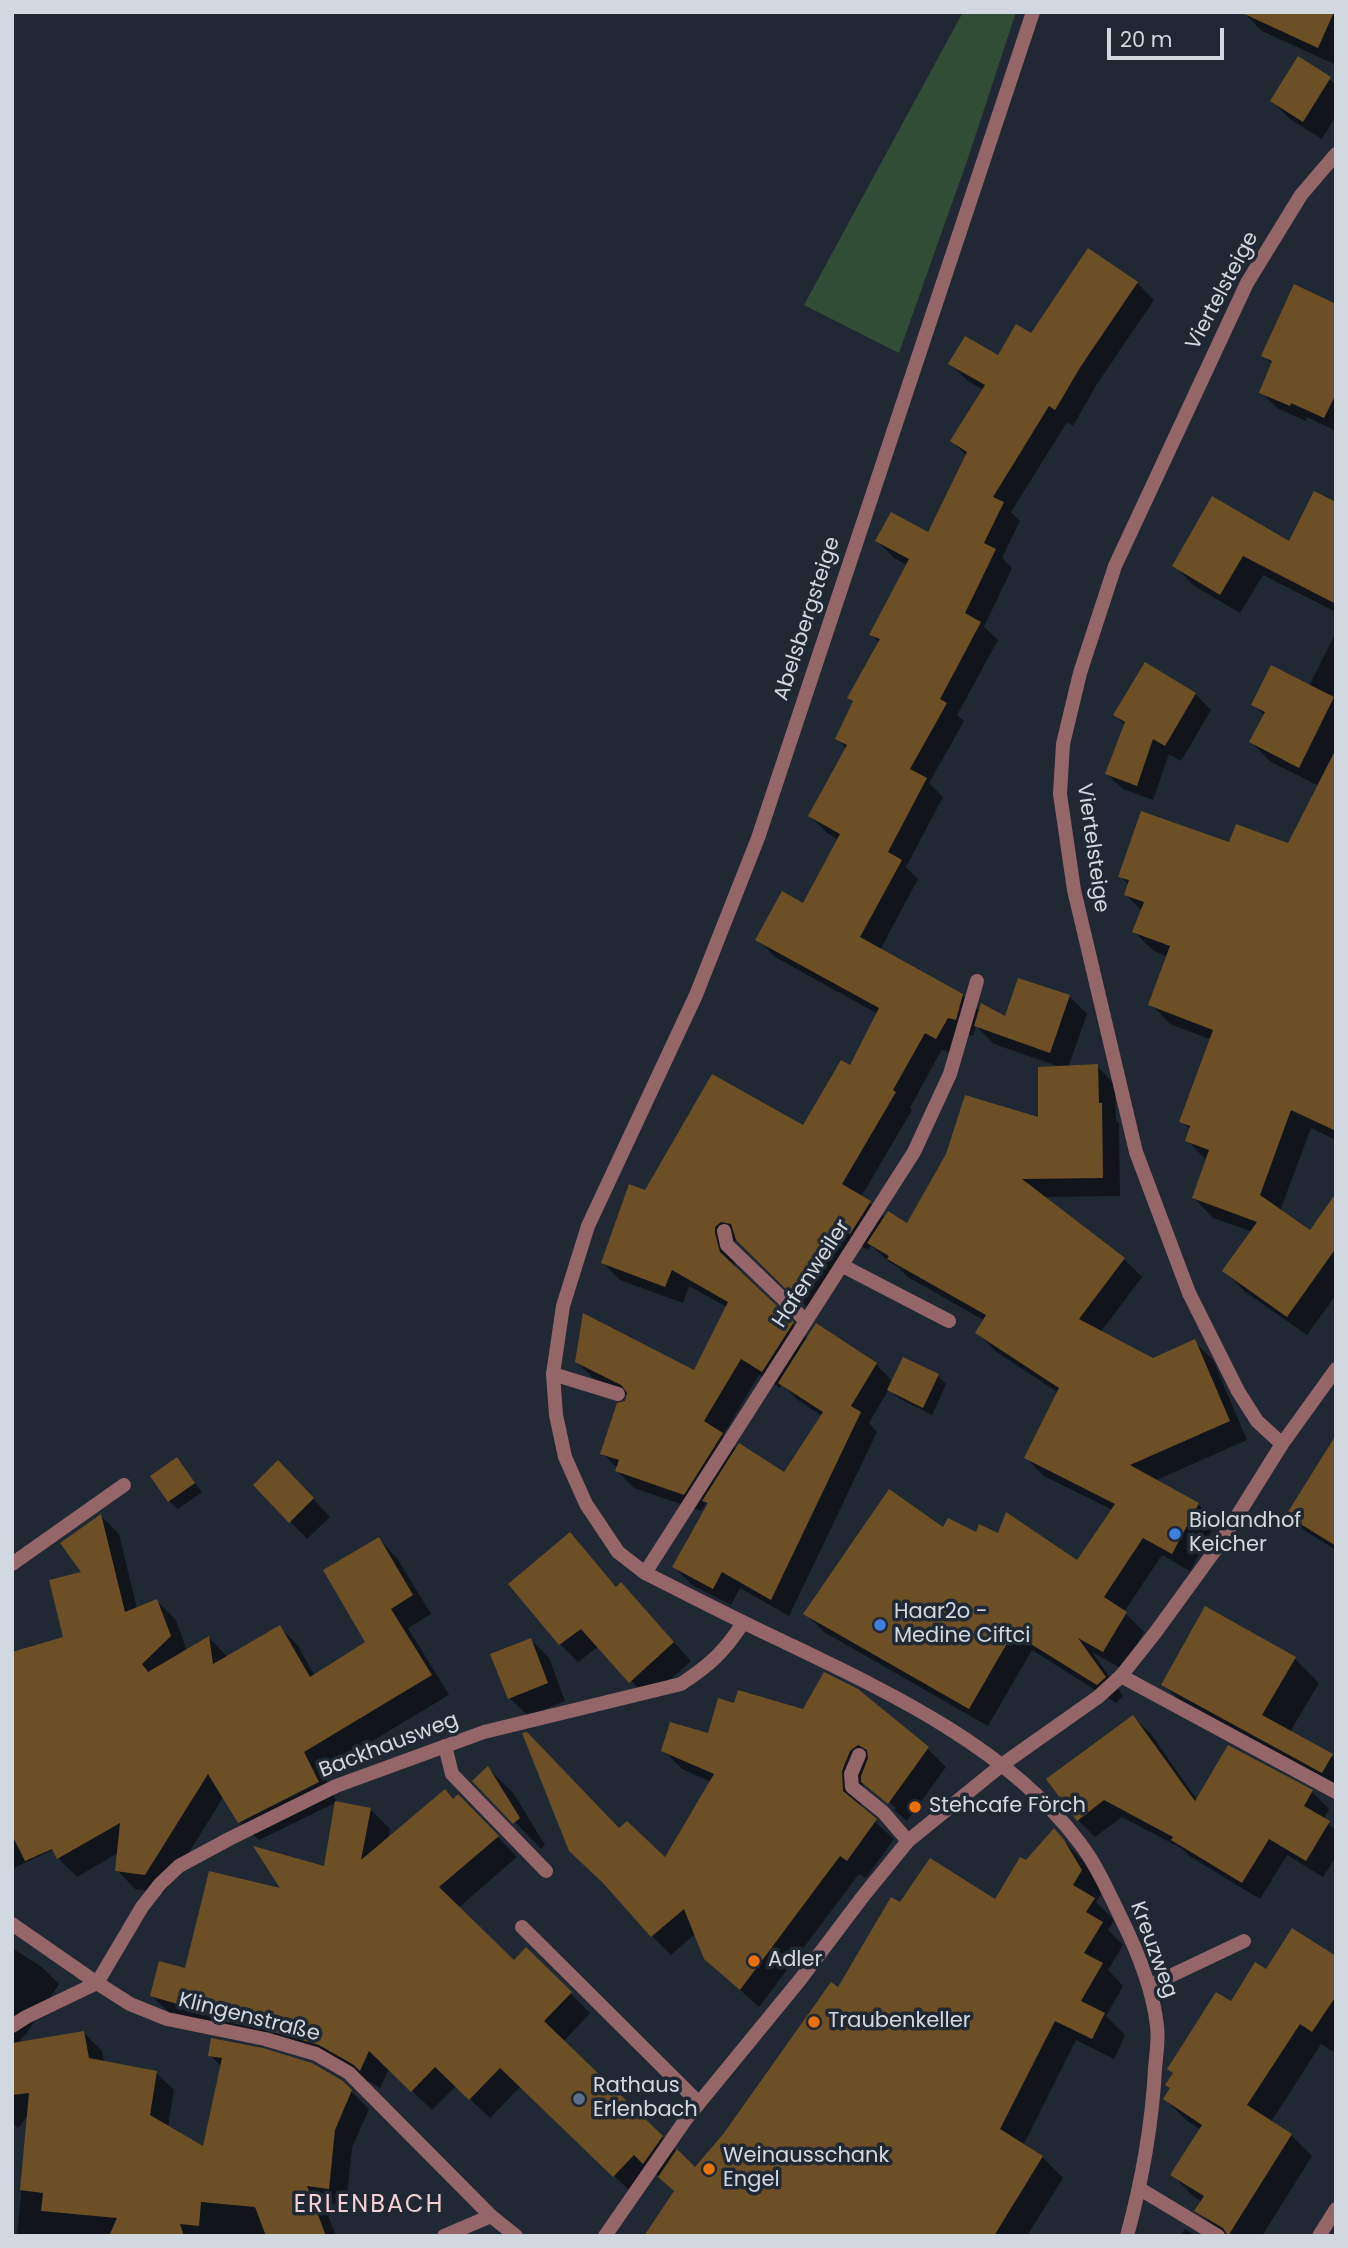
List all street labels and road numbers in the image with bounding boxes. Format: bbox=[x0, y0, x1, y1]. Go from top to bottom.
street label: Viertelsteige bbox=[1181, 228, 1265, 354]
street label: Abelsbergsteige bbox=[770, 534, 846, 704]
street label: Viertelsteige bbox=[1070, 782, 1114, 914]
street label: Hafenweiler bbox=[768, 1215, 856, 1333]
street label: Backhausweg bbox=[316, 1708, 462, 1784]
street label: Kreuzweg bbox=[1124, 1898, 1182, 2002]
street label: Klingenstraße bbox=[176, 1988, 322, 2048]

